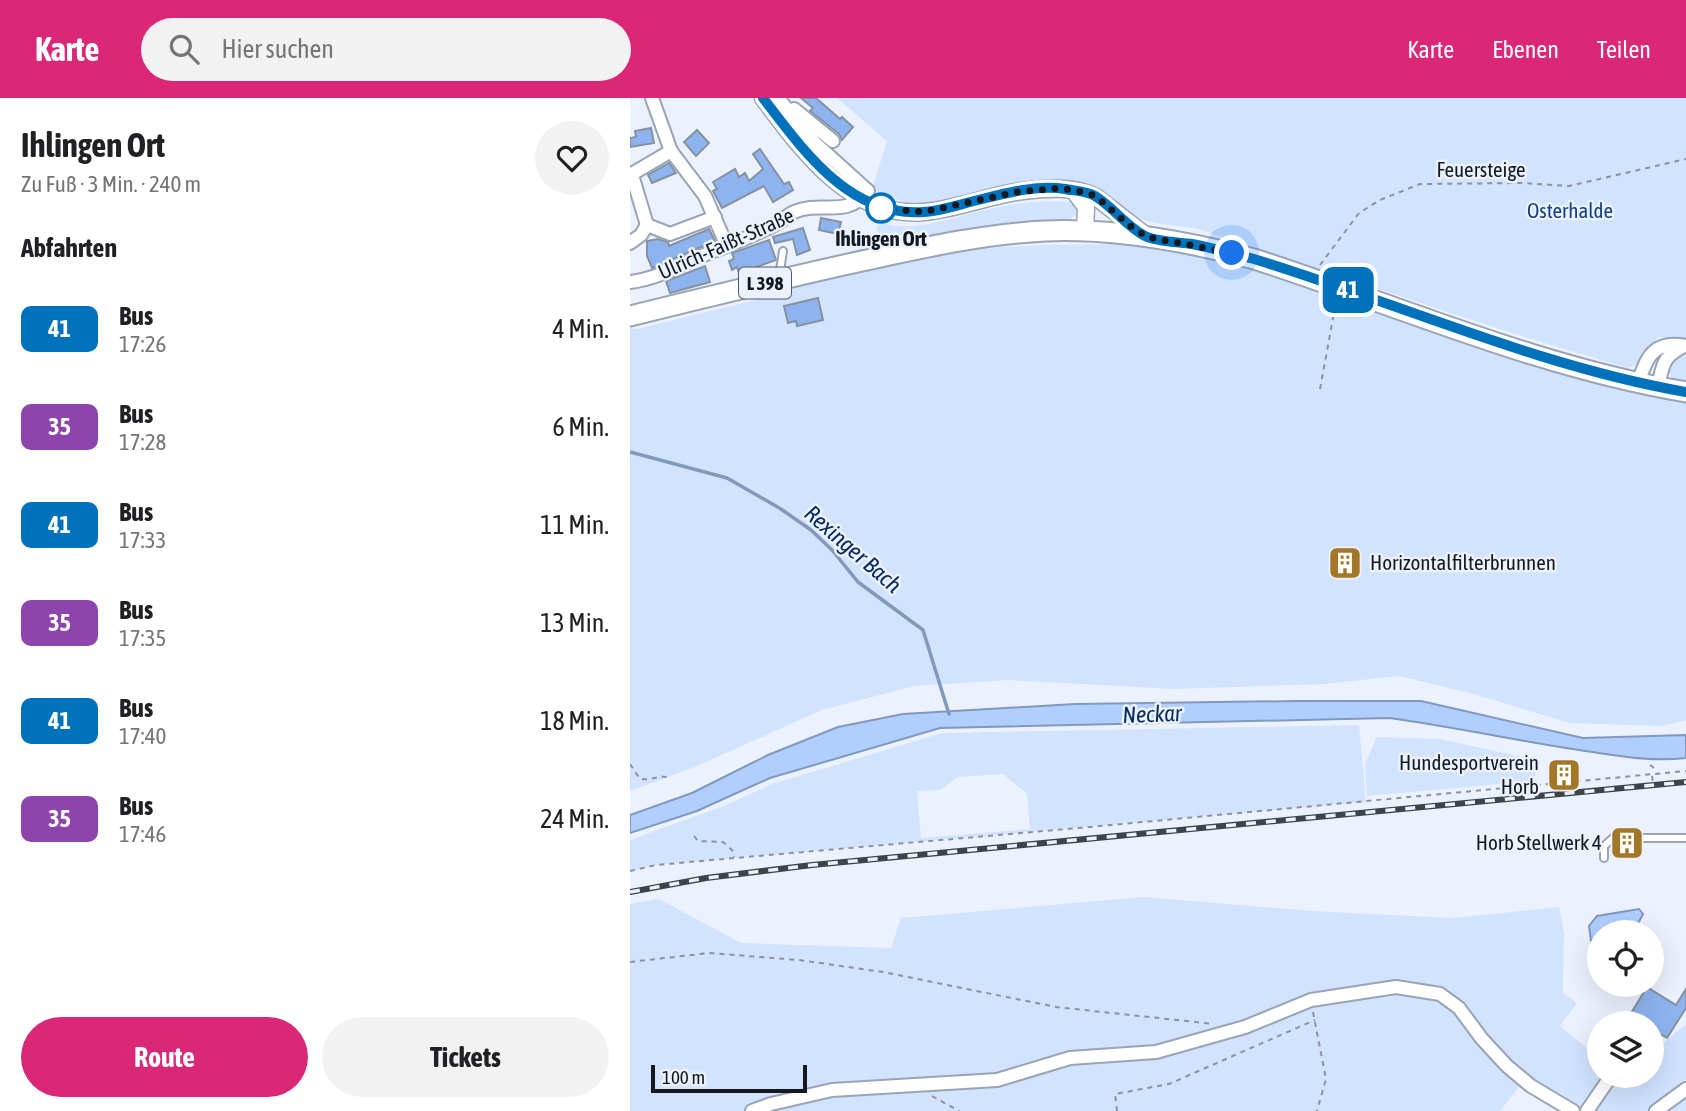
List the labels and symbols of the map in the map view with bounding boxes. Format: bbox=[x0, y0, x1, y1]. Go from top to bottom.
street label: Feuersteige bbox=[1436, 157, 1526, 181]
marker: Ihlingen Ort bbox=[866, 193, 896, 223]
park label: Osterhalde bbox=[1527, 198, 1613, 222]
street label: Ulrich-Faißt-Straße bbox=[654, 202, 797, 284]
place label: Ihlingen Ort bbox=[835, 226, 927, 250]
your location bbox=[1214, 235, 1249, 270]
road number: L 398 bbox=[739, 267, 791, 298]
line badge: 41 bbox=[1316, 267, 1380, 313]
water label: Rexinger Bach bbox=[799, 500, 907, 598]
building icon: Horizontalfilterbrunnen bbox=[1326, 544, 1364, 582]
place label: Horizontalfilterbrunnen bbox=[1370, 550, 1556, 574]
water label: Neckar bbox=[1122, 700, 1183, 728]
place label: Hundesportverein Horb bbox=[1399, 750, 1539, 798]
building icon: Hundesportverein Horb bbox=[1545, 756, 1583, 794]
building icon: Horb Stellwerk 4 bbox=[1608, 824, 1646, 862]
place label: Horb Stellwerk 4 bbox=[1476, 830, 1602, 854]
scale bar bbox=[651, 1062, 807, 1094]

